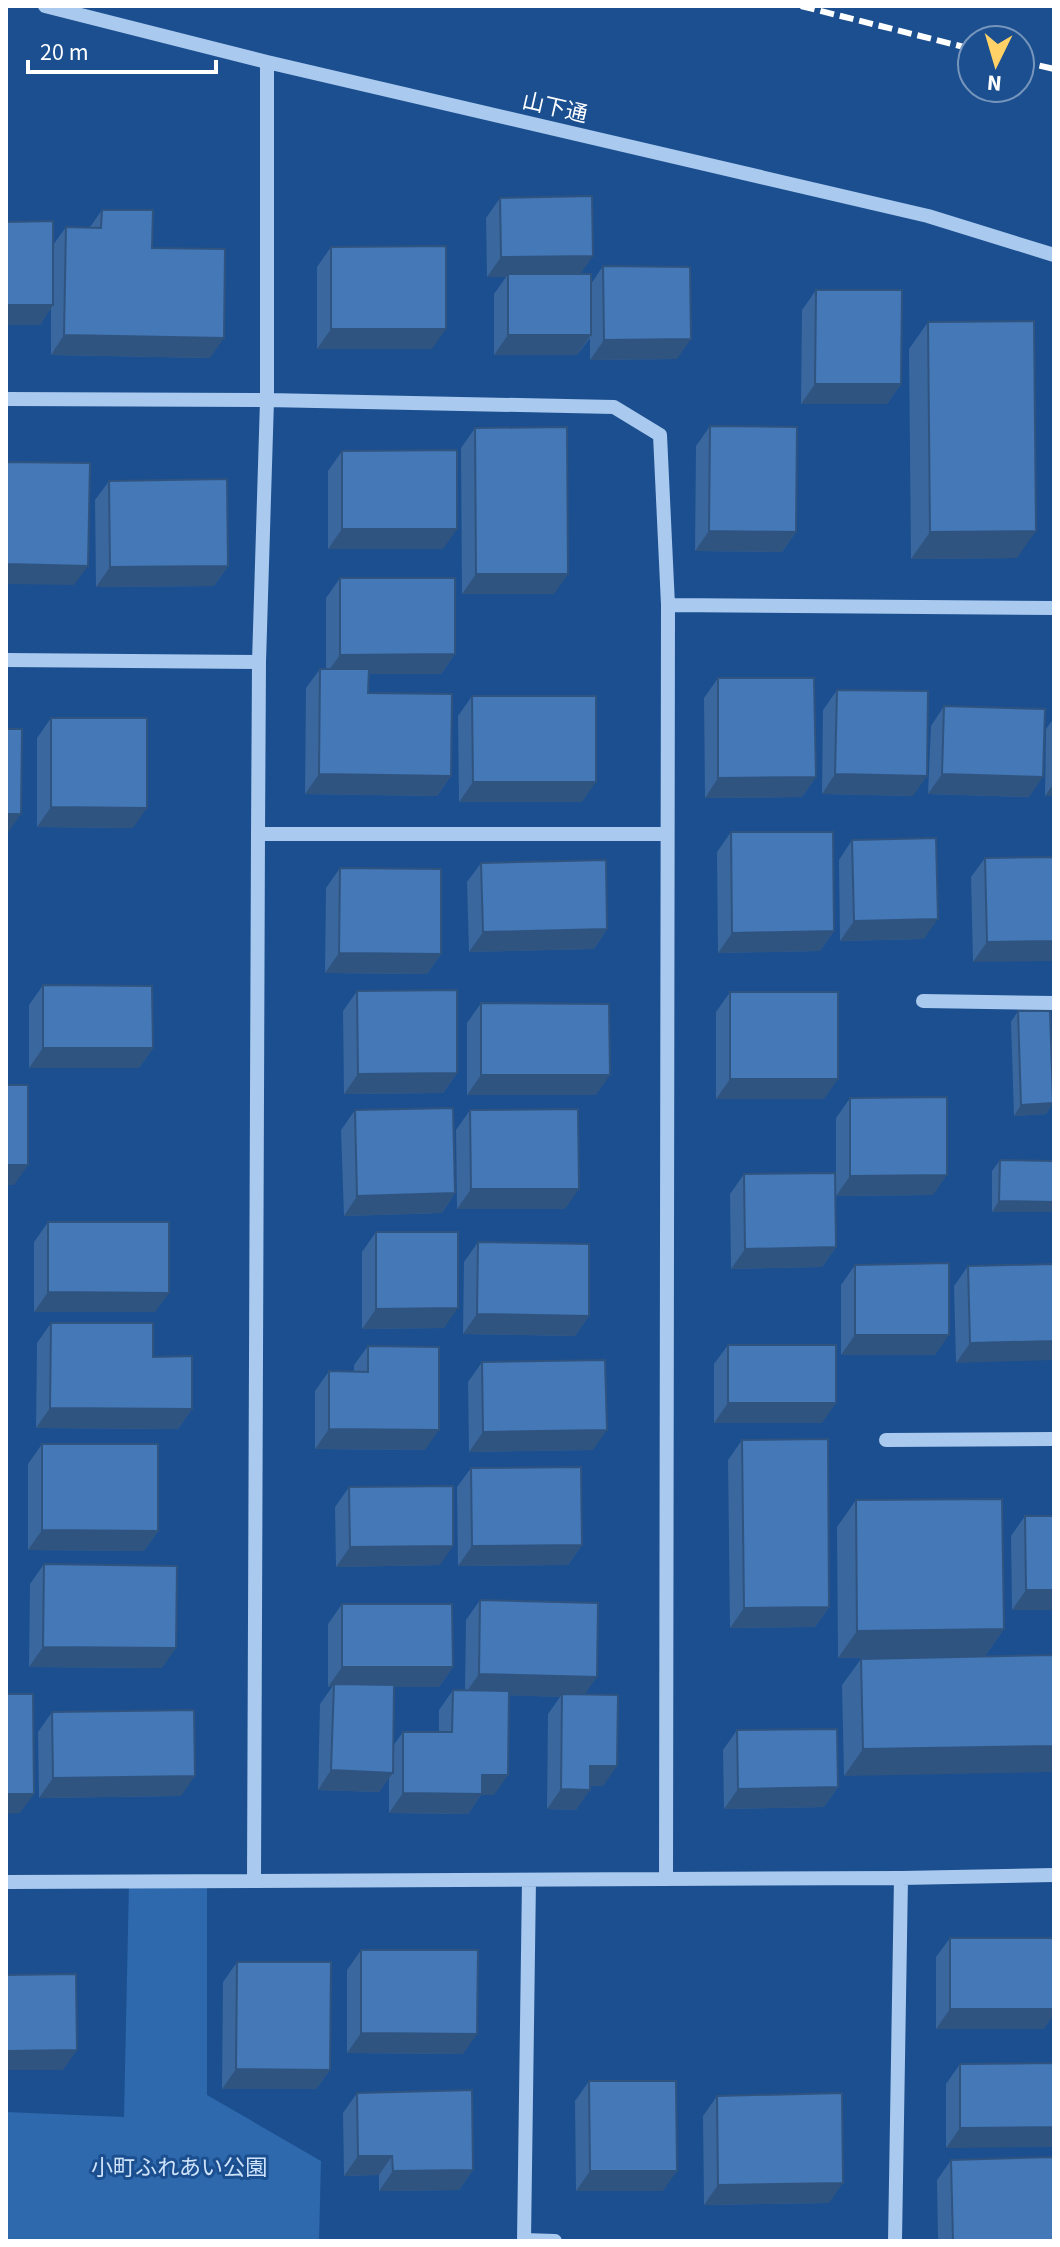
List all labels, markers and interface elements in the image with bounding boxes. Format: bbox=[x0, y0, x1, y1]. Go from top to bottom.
scale bar bbox=[28, 24, 216, 74]
north arrow bbox=[956, 24, 1036, 104]
text: 20 m bbox=[40, 35, 89, 70]
text: N bbox=[986, 66, 1003, 100]
street label: 山下通 bbox=[519, 85, 591, 131]
park label: 小町ふれあい公園 bbox=[91, 2152, 267, 2184]

